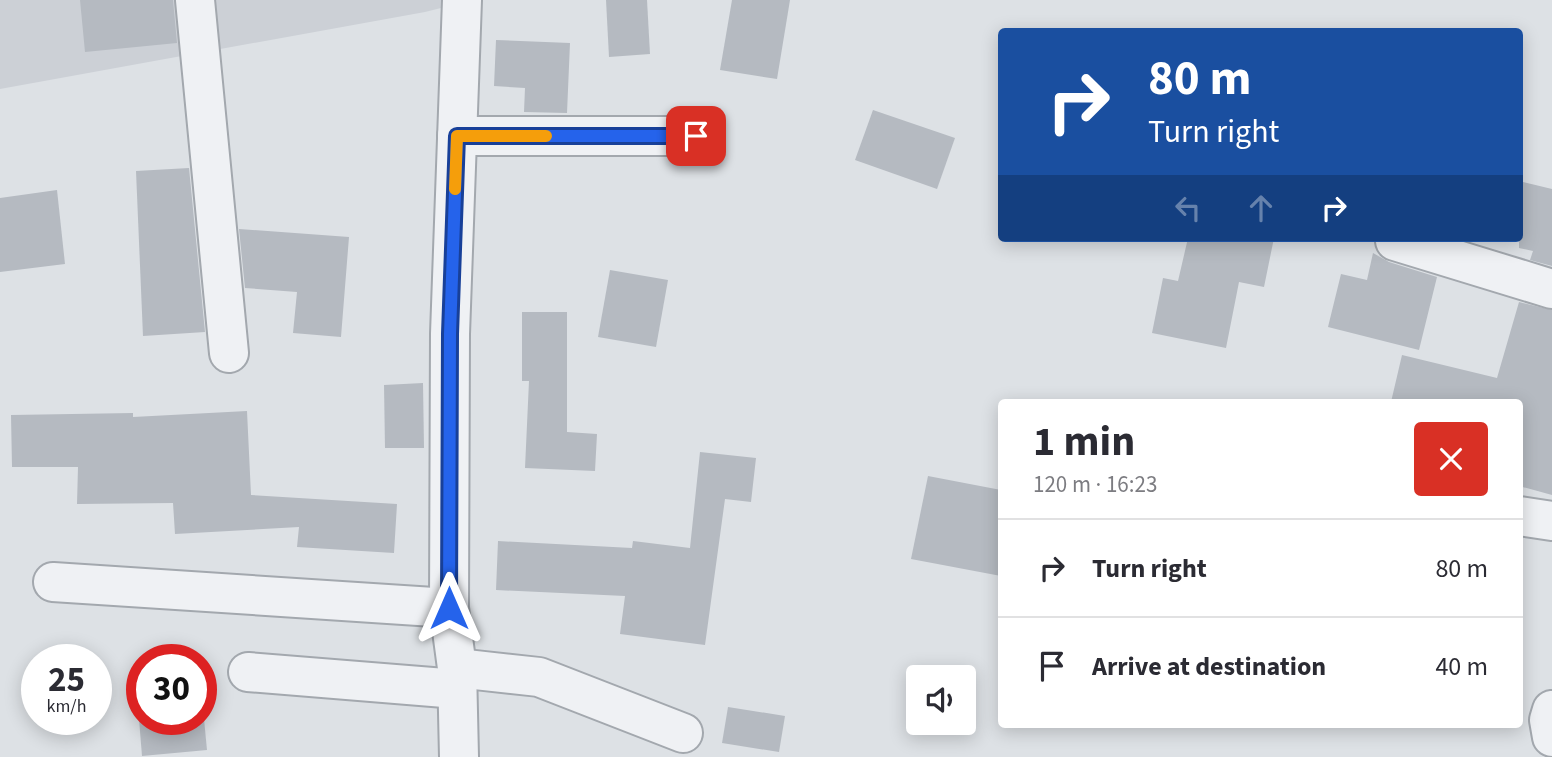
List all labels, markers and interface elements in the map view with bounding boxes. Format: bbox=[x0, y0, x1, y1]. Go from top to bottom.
text: 80 m bbox=[1148, 44, 1252, 114]
icon: right bbox=[1033, 56, 1124, 147]
pin bbox=[666, 106, 726, 166]
text: Turn right bbox=[1148, 109, 1279, 155]
icon: arrive bbox=[677, 117, 715, 155]
icon: left bbox=[1169, 189, 1207, 227]
icon: ahead bbox=[1242, 189, 1280, 227]
icon: right bbox=[1315, 189, 1353, 227]
text: 1 min bbox=[1033, 412, 1135, 472]
button: close bbox=[1414, 422, 1488, 496]
text: 120 m · 16:23 bbox=[1033, 468, 1157, 501]
icon: right bbox=[1033, 549, 1071, 587]
text: Turn right bbox=[1092, 550, 1207, 587]
text: 80 m bbox=[1435, 550, 1488, 587]
position arrow bbox=[412, 571, 486, 645]
speed limit sign: 30 bbox=[126, 644, 217, 735]
icon: arrive bbox=[1033, 647, 1071, 685]
text: Arrive at destination bbox=[1092, 648, 1326, 685]
text: 40 m bbox=[1435, 648, 1488, 685]
text: 25 bbox=[48, 655, 85, 705]
map controls bbox=[906, 665, 976, 735]
button: sound bbox=[906, 665, 976, 735]
text: km/h bbox=[47, 694, 86, 719]

